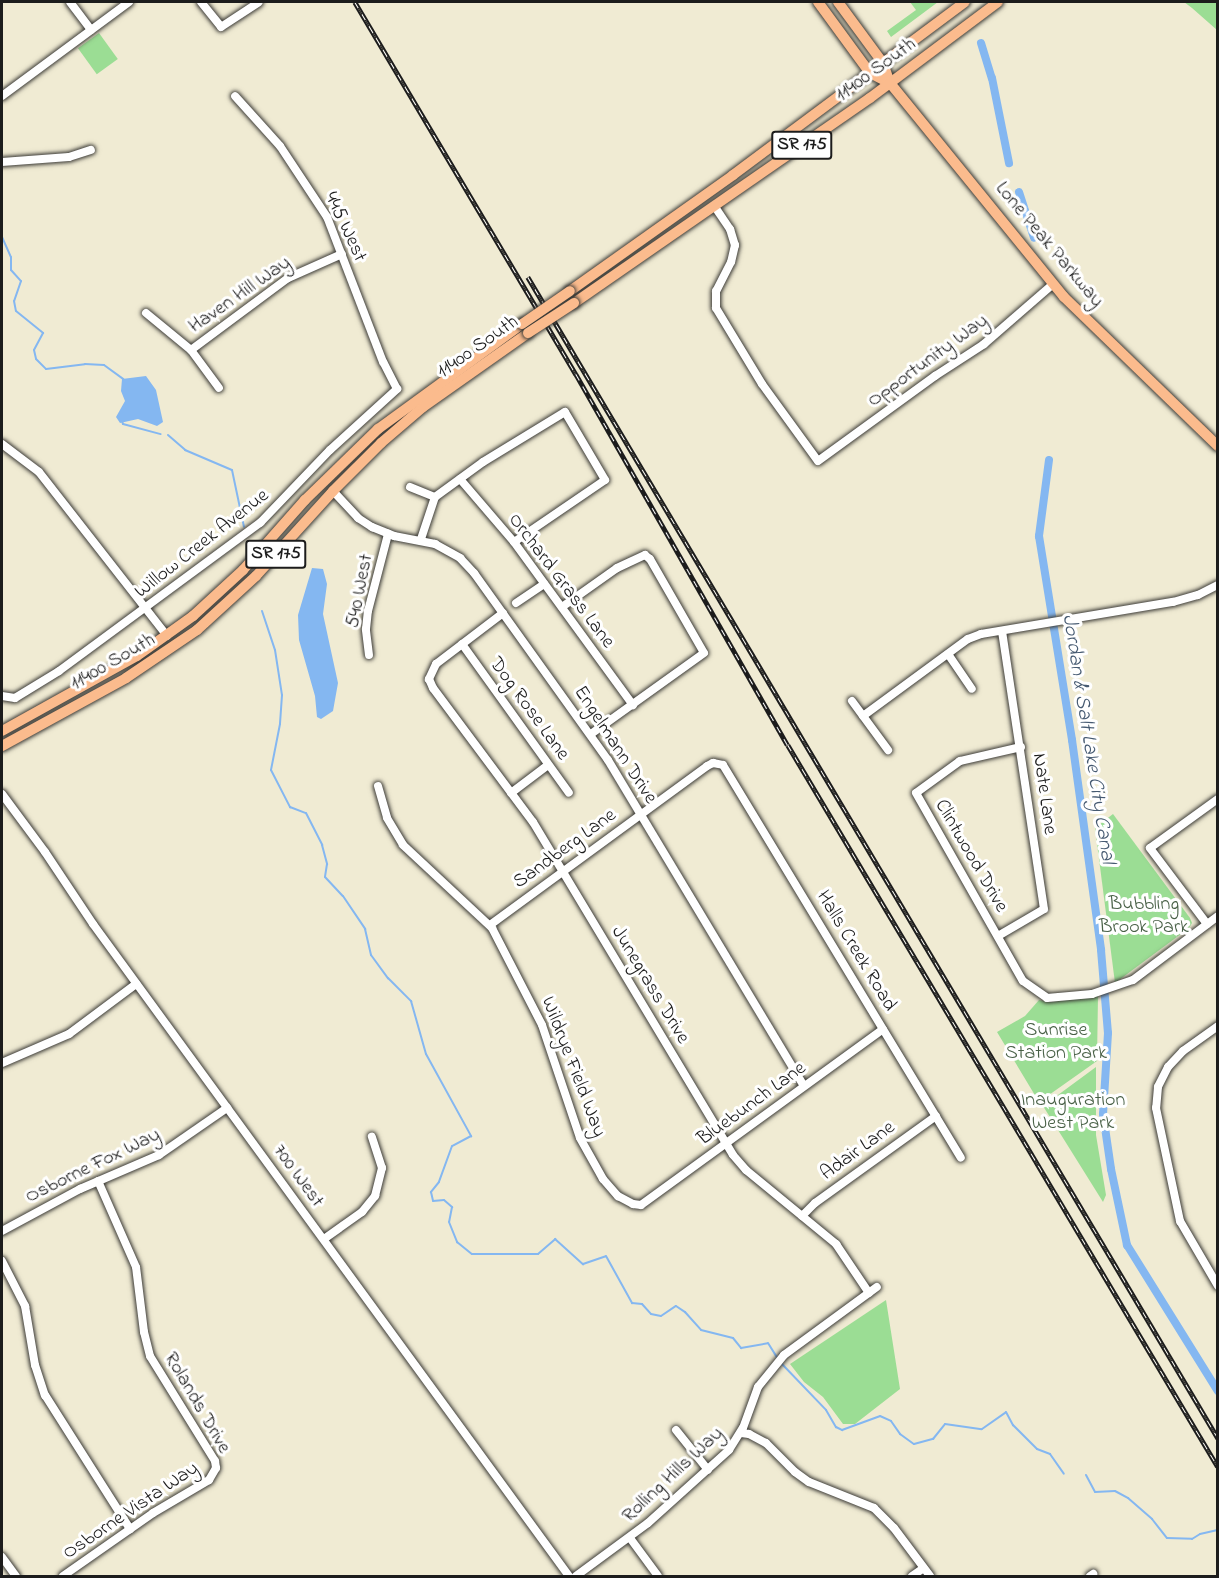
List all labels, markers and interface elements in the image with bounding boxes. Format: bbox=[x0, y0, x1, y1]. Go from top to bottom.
street label: 11400 South bbox=[831, 33, 921, 107]
road number: SR 175 bbox=[770, 130, 834, 160]
street label: Lone Peak Parkway bbox=[989, 177, 1109, 313]
street label: 445 West bbox=[318, 188, 372, 266]
street label: Haven Hill Way bbox=[184, 251, 296, 339]
street label: Opportunity Way bbox=[863, 309, 993, 413]
street label: 11400 South bbox=[433, 310, 523, 384]
street label: Willow Creek Avenue bbox=[130, 484, 274, 604]
street label: Orchard Grass Lane bbox=[502, 509, 620, 653]
road number: SR 175 bbox=[244, 539, 308, 569]
street label: 540 West bbox=[341, 552, 379, 630]
water label: Jordan & Salt Lake City Canal bbox=[1056, 612, 1120, 866]
street label: 11400 South bbox=[66, 628, 160, 696]
street label: Dog Rose Lane bbox=[484, 653, 574, 765]
street label: Engelmann Drive bbox=[568, 681, 662, 809]
street label: Nate Lane bbox=[1026, 752, 1062, 836]
street label: Clintwood Drive bbox=[929, 795, 1013, 917]
street label: Sandberg Lane bbox=[509, 804, 621, 894]
street label: Halls Creek Road bbox=[811, 886, 901, 1016]
park label: Bubbling Brook Park bbox=[1099, 893, 1189, 940]
street label: Junegrass Drive bbox=[605, 922, 695, 1048]
street label: Wildrye Field Way bbox=[535, 993, 611, 1141]
park label: Sunrise Station Park bbox=[1005, 1018, 1107, 1065]
street label: Bluebunch Lane bbox=[693, 1057, 811, 1151]
park label: Inauguration West Park bbox=[1021, 1088, 1125, 1135]
street label: Adair Lane bbox=[816, 1116, 900, 1186]
street label: Osborne Fox Way bbox=[22, 1123, 164, 1209]
street label: 700 West bbox=[267, 1140, 329, 1212]
street label: Rolands Drive bbox=[158, 1348, 236, 1458]
street label: Rolling Hills Way bbox=[617, 1422, 729, 1528]
street label: Osborne Vista Way bbox=[59, 1457, 203, 1565]

